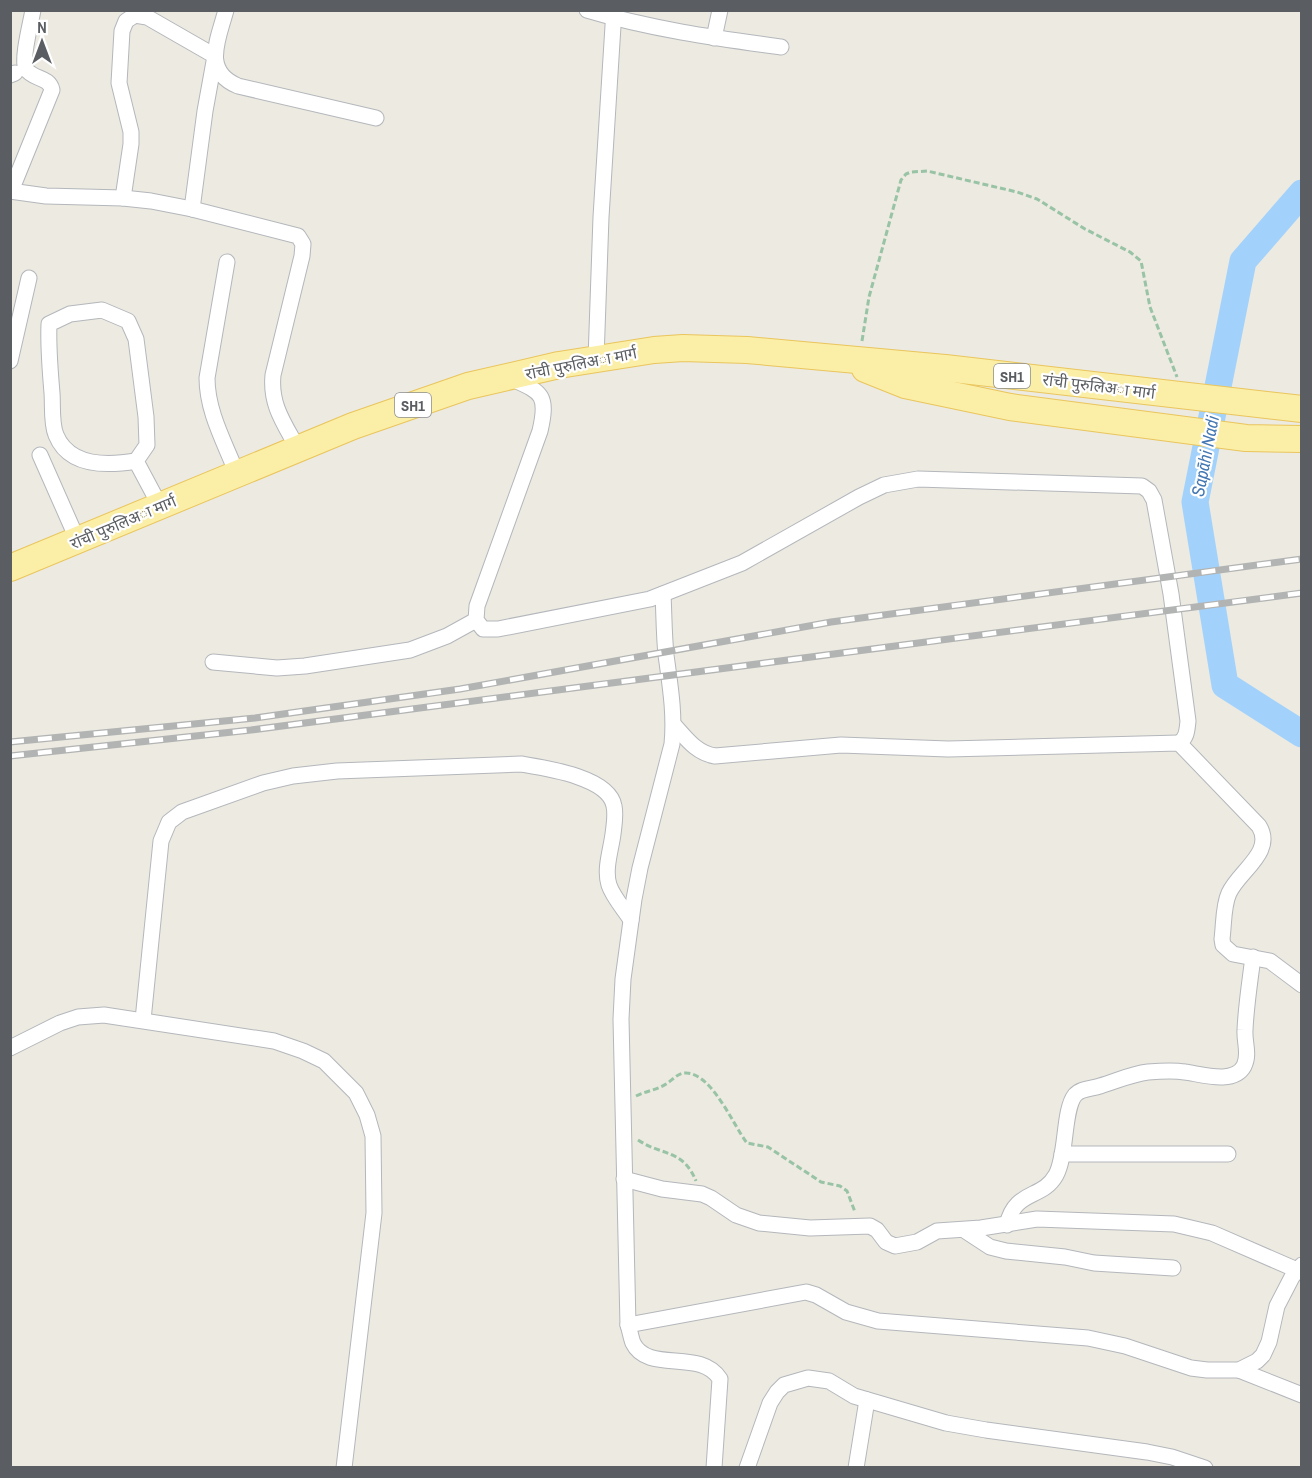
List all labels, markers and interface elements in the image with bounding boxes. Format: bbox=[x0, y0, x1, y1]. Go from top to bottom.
north arrow bbox=[12, 12, 72, 72]
text: N bbox=[37, 16, 47, 38]
street label: रांची पुरुलिअा मार्ग bbox=[523, 341, 640, 385]
road number: SH1 bbox=[994, 364, 1030, 388]
street label: रांची पुरुलिअा मार्ग bbox=[1041, 368, 1158, 404]
road number: SH1 bbox=[395, 393, 431, 417]
water label: Sapāhi Nadi bbox=[1185, 413, 1225, 499]
street label: रांची पुरुलिअा मार्ग bbox=[67, 489, 180, 554]

